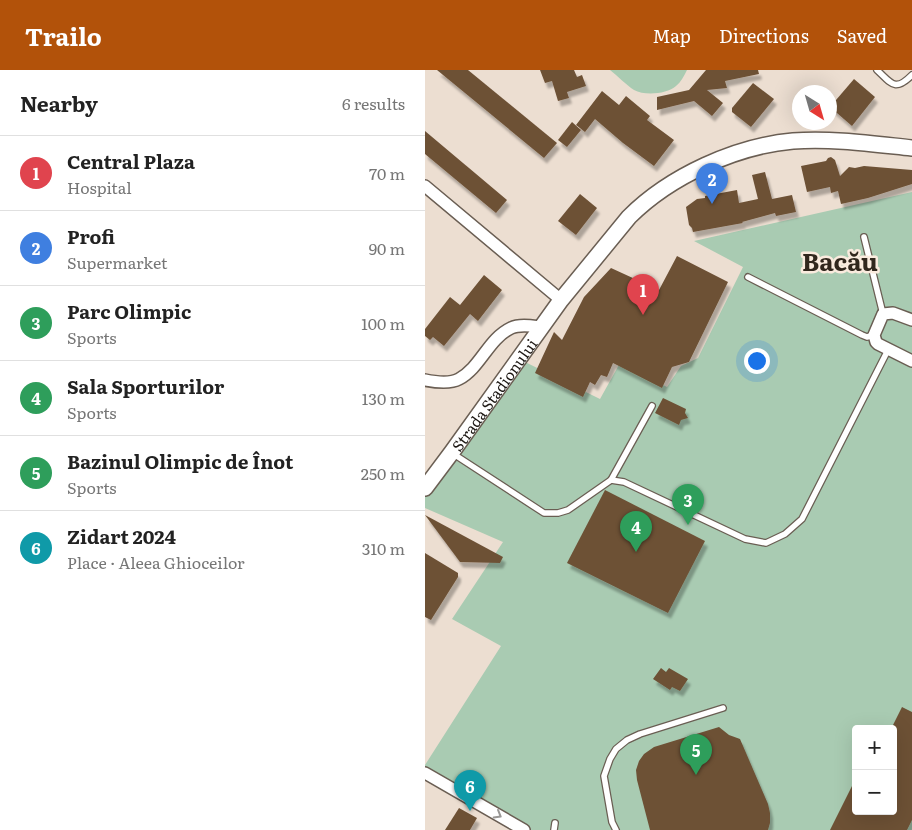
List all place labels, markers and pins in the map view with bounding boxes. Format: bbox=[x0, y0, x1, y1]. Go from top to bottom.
pin: 2 bbox=[696, 163, 728, 204]
pin: 1 bbox=[627, 274, 659, 315]
pin: 3 bbox=[672, 484, 704, 525]
pin: 4 bbox=[620, 511, 652, 552]
pin: 5 bbox=[680, 734, 712, 775]
pin: 6 bbox=[454, 770, 486, 811]

